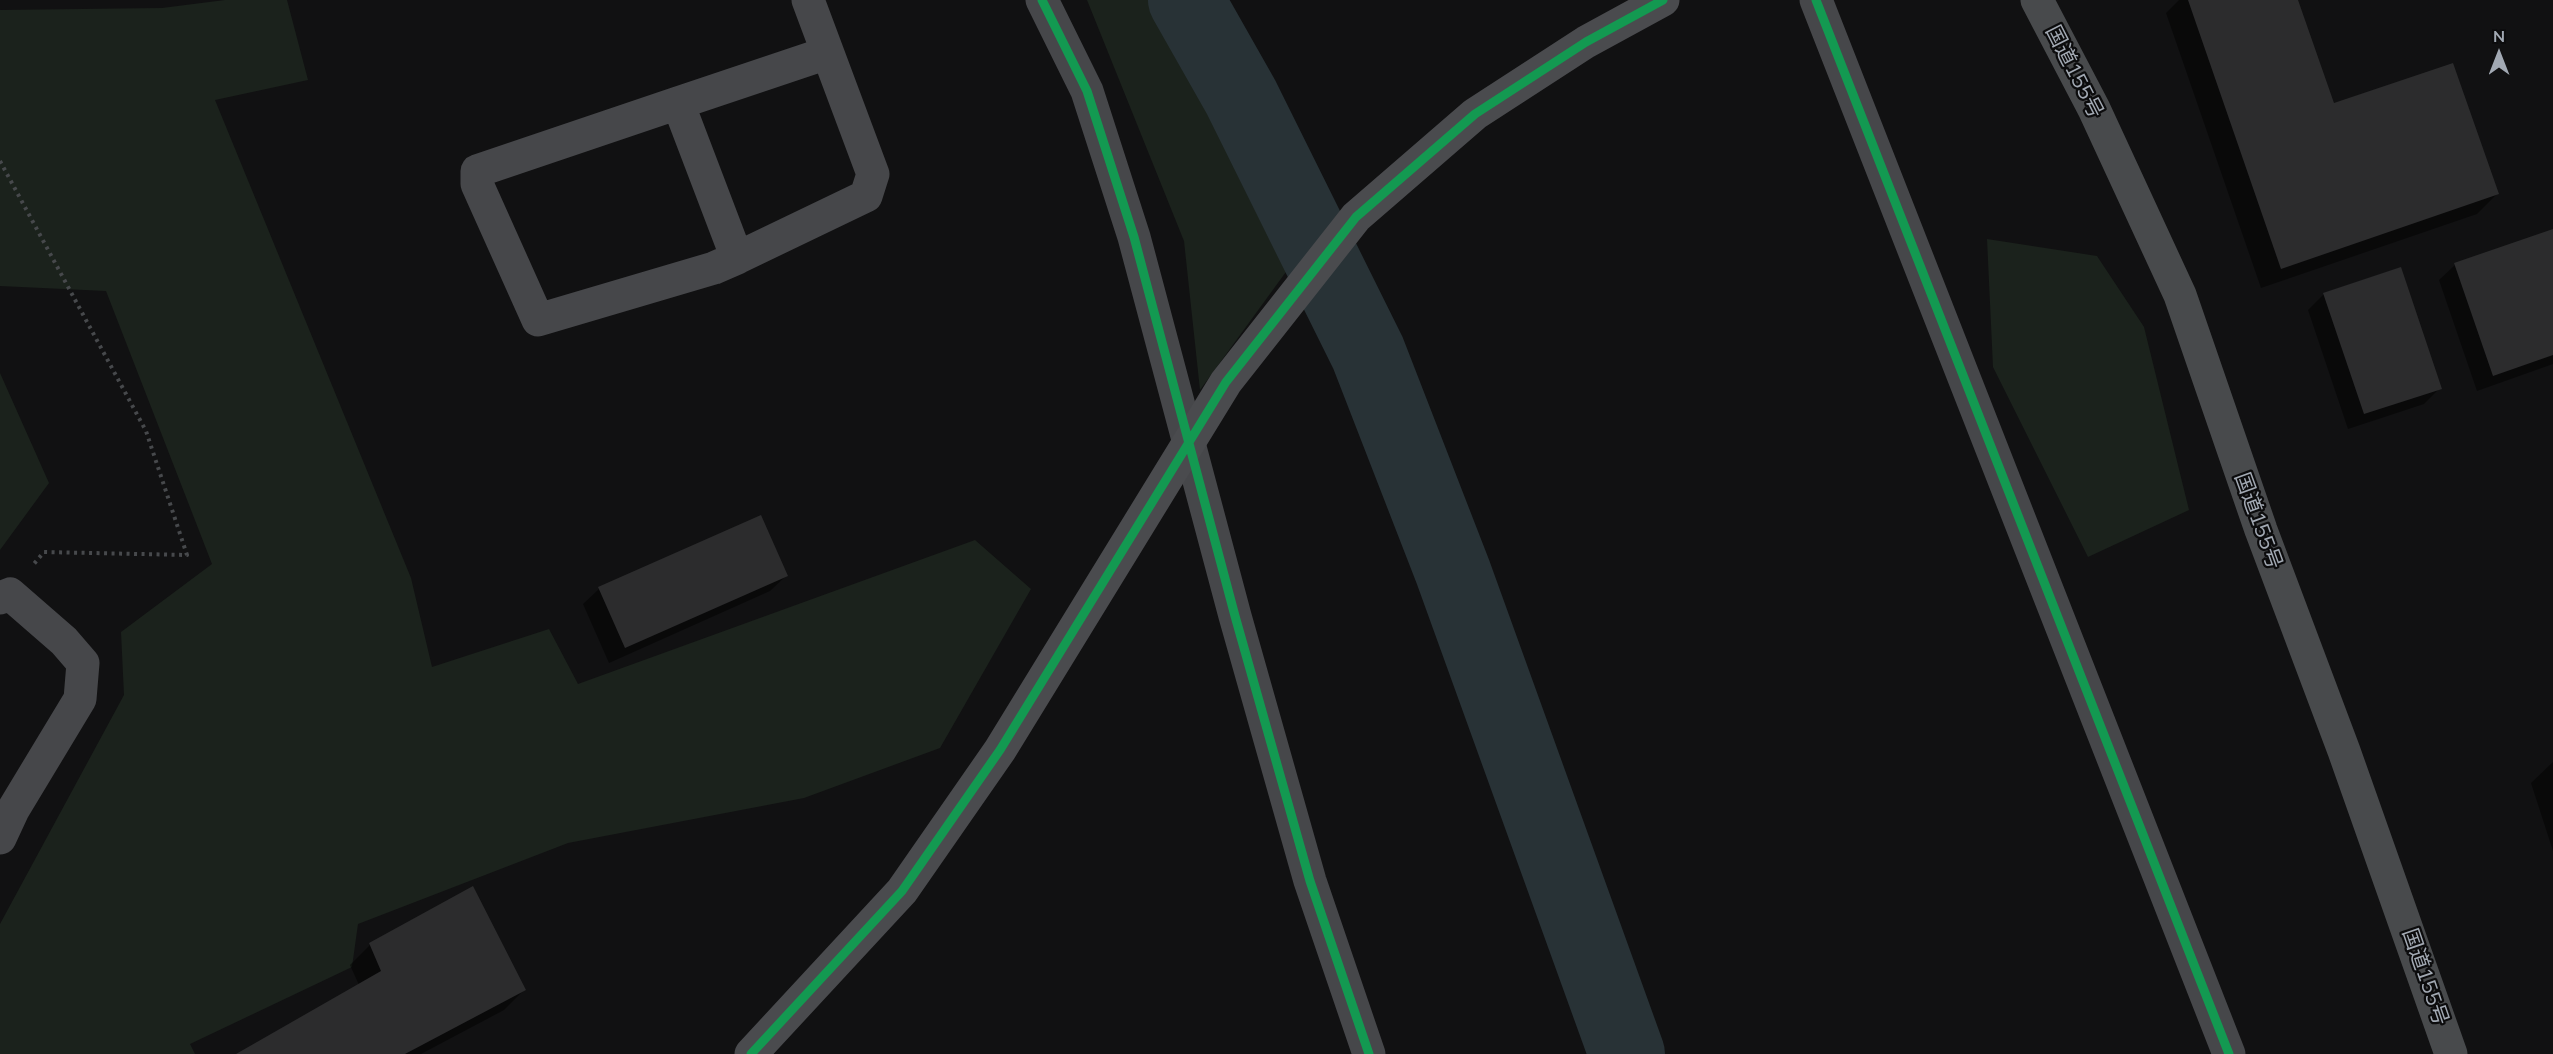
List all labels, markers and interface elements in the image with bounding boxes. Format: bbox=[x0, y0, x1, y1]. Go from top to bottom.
street label: 国道155号 bbox=[2040, 21, 2108, 123]
north arrow bbox=[2469, 24, 2529, 84]
text: N bbox=[2493, 26, 2505, 46]
street label: 国道155号 bbox=[2229, 469, 2287, 573]
street label: 国道155号 bbox=[2397, 925, 2453, 1029]

